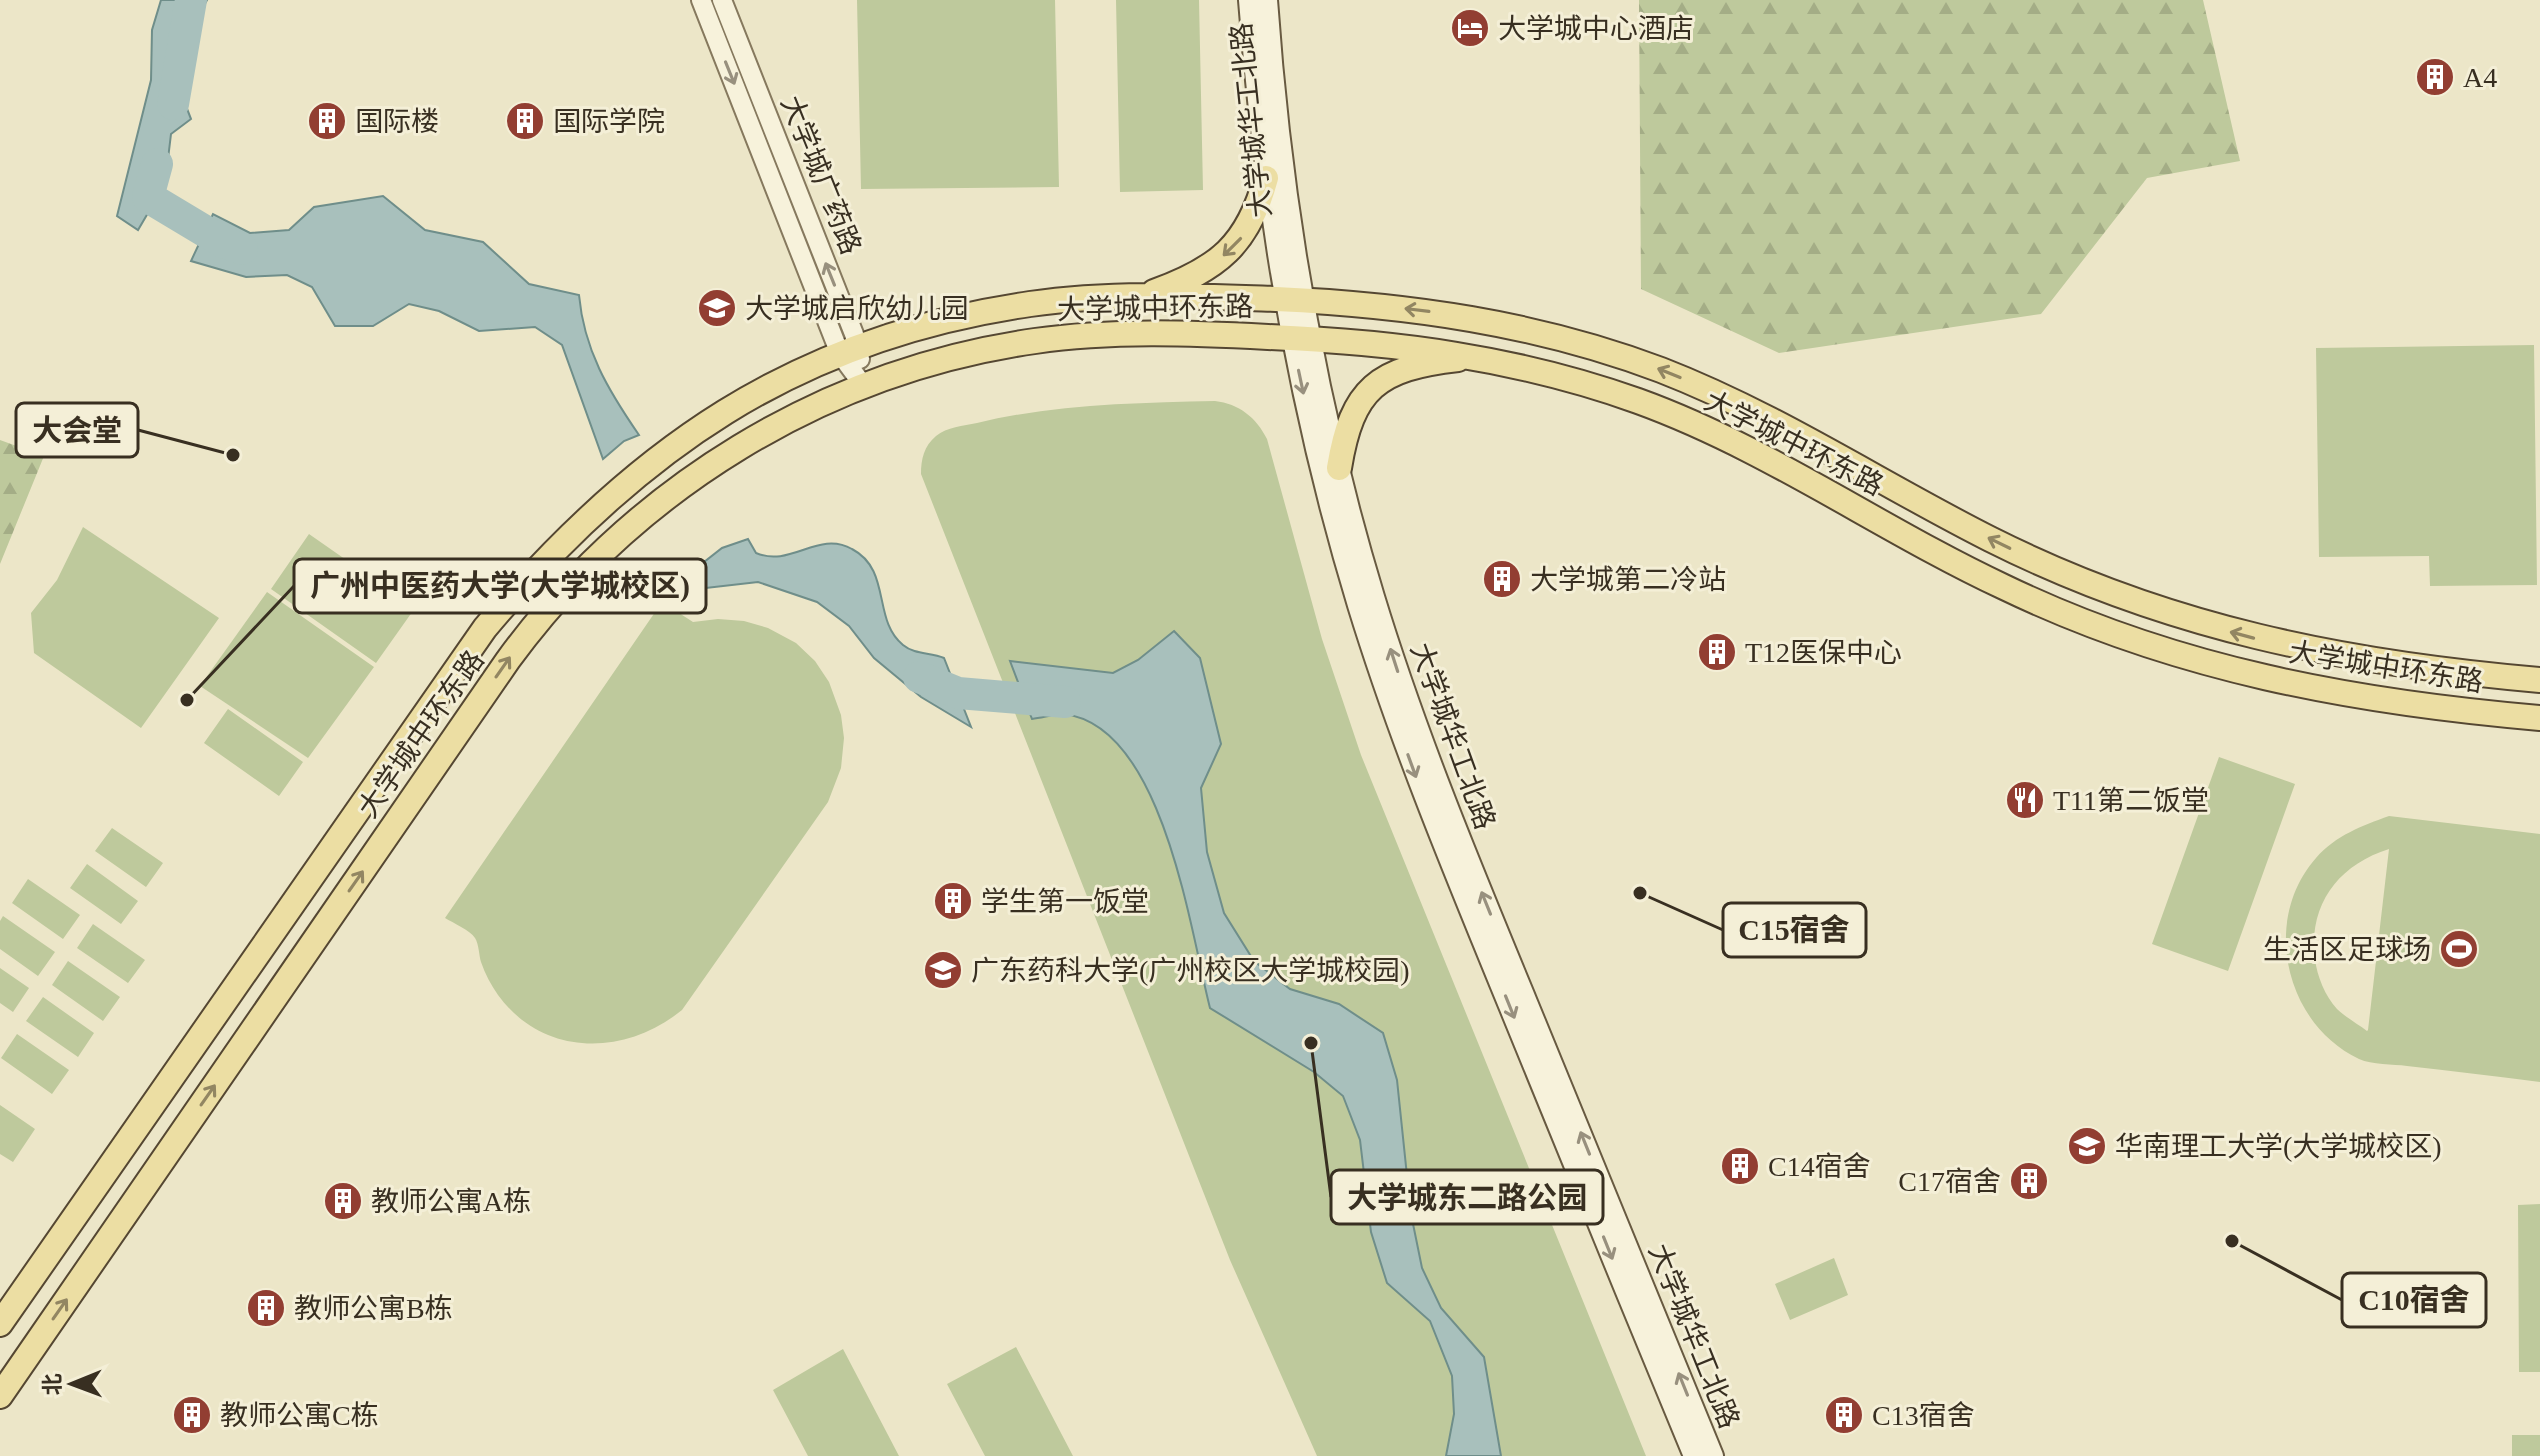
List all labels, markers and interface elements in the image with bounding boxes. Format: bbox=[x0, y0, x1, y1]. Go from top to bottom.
hotel icon: 大学城中心酒店 bbox=[1449, 7, 1491, 49]
place label: 大学城中心酒店 bbox=[1498, 13, 1694, 44]
street label: 大学城华工北路 bbox=[1225, 21, 1277, 219]
building icon: A4 bbox=[2414, 56, 2456, 98]
one-way arrow bbox=[723, 60, 738, 85]
place label: A4 bbox=[2463, 62, 2497, 93]
street label: 大学城广药路 bbox=[775, 91, 867, 259]
building icon: 国际楼 bbox=[306, 100, 348, 142]
building icon: 国际学院 bbox=[504, 100, 546, 142]
place label: 国际楼 bbox=[355, 106, 439, 137]
place label: 国际学院 bbox=[553, 106, 665, 137]
one-way arrow bbox=[1223, 237, 1242, 257]
one-way arrow bbox=[822, 262, 836, 287]
school or university icon: 大学城启欣幼儿园 bbox=[696, 287, 738, 329]
street label: 大学城中环东路 bbox=[1057, 291, 1253, 325]
place label: 大学城启欣幼儿园 bbox=[745, 293, 969, 324]
one-way arrow bbox=[1405, 302, 1430, 317]
one-way arrow bbox=[1657, 365, 1682, 379]
one-way arrow bbox=[1294, 369, 1309, 394]
street label: 大学城中环东路 bbox=[1700, 385, 1888, 501]
callout: 大会堂 bbox=[16, 403, 138, 457]
text: 大会堂 bbox=[32, 414, 122, 447]
one-way arrow bbox=[1988, 535, 2011, 550]
building icon: 大学城第二冷站 bbox=[1481, 558, 1523, 600]
callout: 广州中医药大学(大学城校区) bbox=[294, 559, 706, 613]
place label: 大学城第二冷站 bbox=[1530, 564, 1726, 595]
text: 广州中医药大学(大学城校区) bbox=[310, 569, 690, 603]
one-way arrow bbox=[2229, 626, 2255, 641]
building icon: T12医保中心 bbox=[1696, 631, 1738, 673]
street label: 大学城中环东路 bbox=[2287, 636, 2485, 698]
place label: T12医保中心 bbox=[1745, 637, 1902, 668]
street label: 大学城华工北路 bbox=[1405, 639, 1501, 833]
street label: 大学城中环东路 bbox=[352, 645, 490, 823]
one-way arrow bbox=[1386, 647, 1401, 673]
one-way arrow bbox=[495, 657, 511, 679]
one-way arrow bbox=[1406, 753, 1421, 778]
restaurant icon: T11第二饭堂 bbox=[2004, 779, 2046, 821]
place label: T11第二饭堂 bbox=[2053, 785, 2209, 816]
one-way arrow bbox=[348, 871, 364, 893]
building icon: 学生第一饭堂 bbox=[932, 880, 974, 922]
place label: 学生第一饭堂 bbox=[981, 886, 1149, 917]
one-way arrow bbox=[1478, 891, 1492, 916]
callout: C15宿舍 bbox=[1723, 903, 1866, 957]
text: C15宿舍 bbox=[1738, 913, 1850, 946]
sports icon: 生活区足球场 bbox=[2438, 928, 2480, 970]
place label: 生活区足球场 bbox=[2263, 934, 2431, 965]
school or university icon: 广东药科大学(广州校区大学城校园) bbox=[922, 949, 964, 991]
place label: 广东药科大学(广州校区大学城校园) bbox=[971, 955, 1410, 986]
one-way arrow bbox=[1503, 994, 1518, 1019]
one-way arrow bbox=[200, 1085, 216, 1107]
school or university icon: 华南理工大学(大学城校区) bbox=[2066, 1125, 2108, 1167]
one-way arrow bbox=[1576, 1131, 1591, 1156]
place label: 华南理工大学(大学城校区) bbox=[2115, 1131, 2442, 1162]
building icon: C14宿舍 bbox=[1719, 1145, 1761, 1187]
place label: C14宿舍 bbox=[1768, 1151, 1871, 1182]
building icon: C17宿舍 bbox=[2008, 1160, 2050, 1202]
place label: C17宿舍 bbox=[1898, 1166, 2001, 1197]
callout: 大学城东二路公园 bbox=[1331, 1170, 1603, 1224]
building icon: 教师公寓A栋 bbox=[322, 1180, 364, 1222]
text: 大学城东二路公园 bbox=[1347, 1181, 1587, 1214]
place label: 教师公寓A栋 bbox=[371, 1186, 531, 1217]
one-way arrow bbox=[1602, 1235, 1617, 1260]
street label: 大学城华工北路 bbox=[1643, 1239, 1745, 1433]
callout: C10宿舍 bbox=[2342, 1273, 2486, 1327]
text: C10宿舍 bbox=[2358, 1283, 2470, 1316]
building icon: 教师公寓B栋 bbox=[245, 1287, 287, 1329]
place label: 教师公寓B栋 bbox=[294, 1293, 453, 1324]
one-way arrow bbox=[52, 1299, 68, 1321]
north arrow bbox=[32, 1344, 112, 1424]
one-way arrow bbox=[1675, 1372, 1690, 1397]
text: 北 bbox=[40, 1373, 65, 1396]
building icon: 教师公寓C栋 bbox=[171, 1394, 213, 1436]
building icon: C13宿舍 bbox=[1823, 1394, 1865, 1436]
place label: 教师公寓C栋 bbox=[220, 1400, 379, 1431]
place label: C13宿舍 bbox=[1872, 1400, 1975, 1431]

